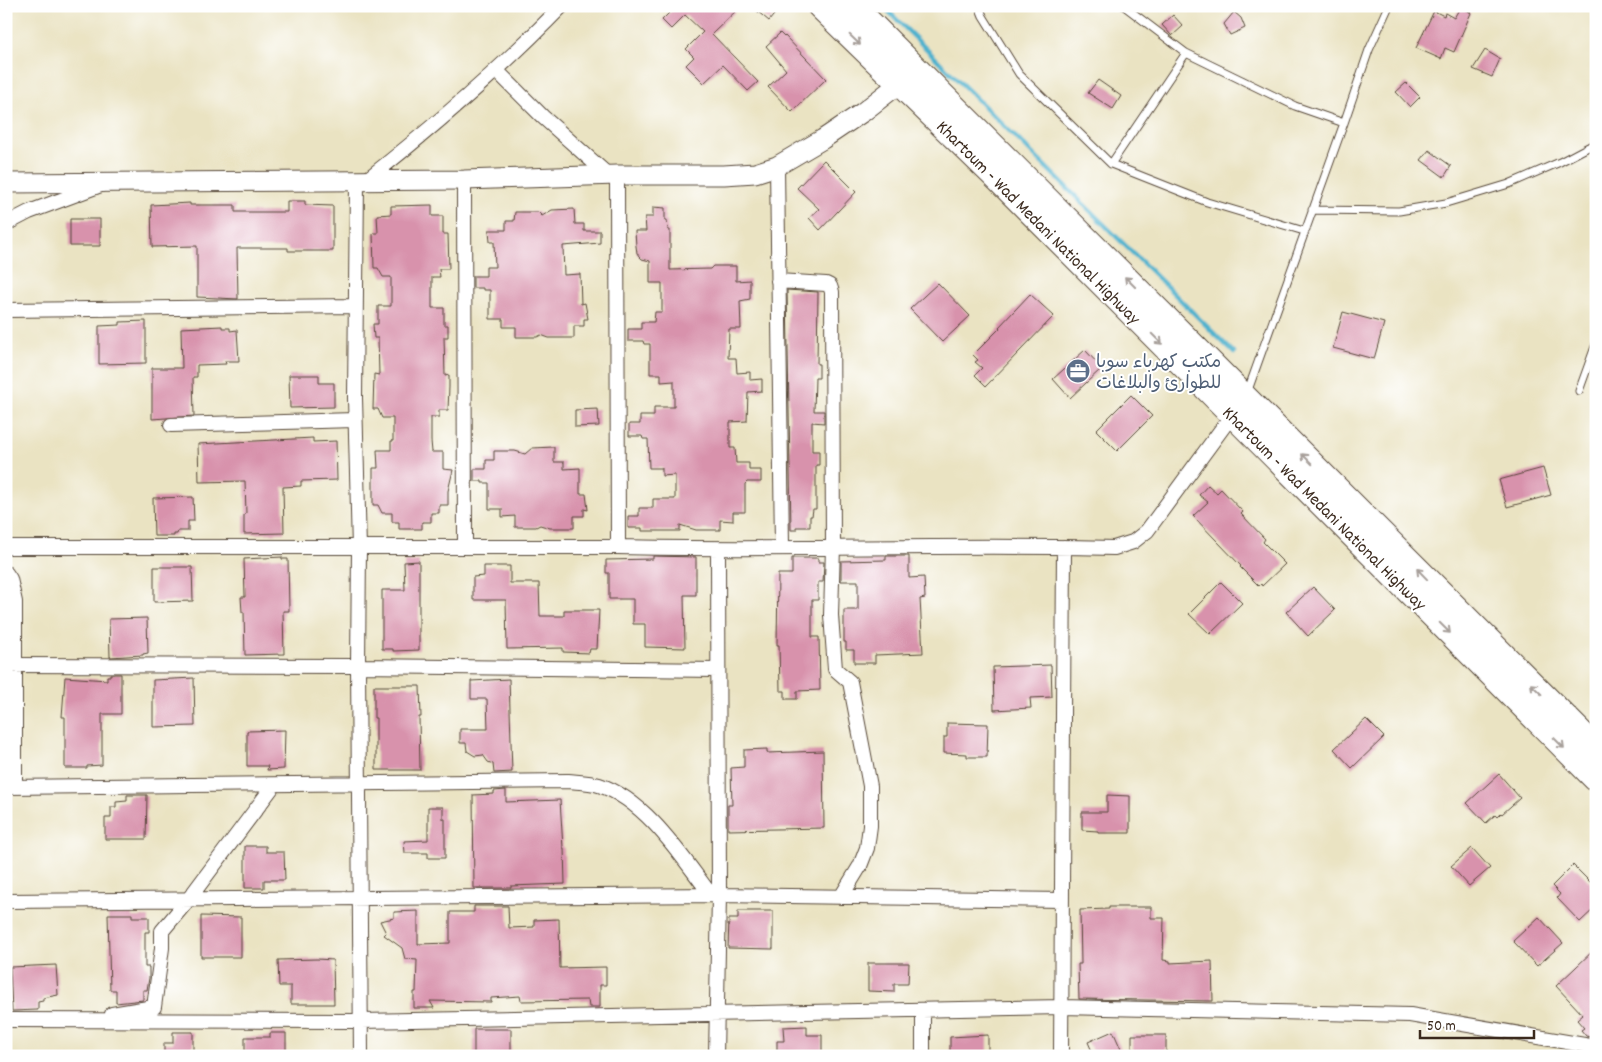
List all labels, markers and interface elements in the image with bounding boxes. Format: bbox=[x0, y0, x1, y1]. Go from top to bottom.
one-way arrow bbox=[849, 34, 862, 46]
street label: Khartoum - Wad Medani National Highway bbox=[930, 116, 1145, 332]
one-way arrow bbox=[1124, 276, 1136, 288]
one-way arrow bbox=[1151, 333, 1163, 346]
place label: مكتب كهرباء سوبا للطوارئ والبلاغات bbox=[1096, 351, 1221, 397]
office icon: مكتب كهرباء سوبا للطوارئ والبلاغات bbox=[1065, 358, 1091, 384]
street label: Khartoum - Wad Medani National Highway bbox=[1216, 402, 1431, 618]
one-way arrow bbox=[1300, 453, 1313, 465]
one-way arrow bbox=[1416, 567, 1428, 580]
one-way arrow bbox=[1438, 622, 1451, 634]
one-way arrow bbox=[1530, 683, 1542, 696]
one-way arrow bbox=[1553, 737, 1565, 749]
scale bar bbox=[1420, 1007, 1533, 1039]
text: 50 m bbox=[1427, 1016, 1456, 1038]

